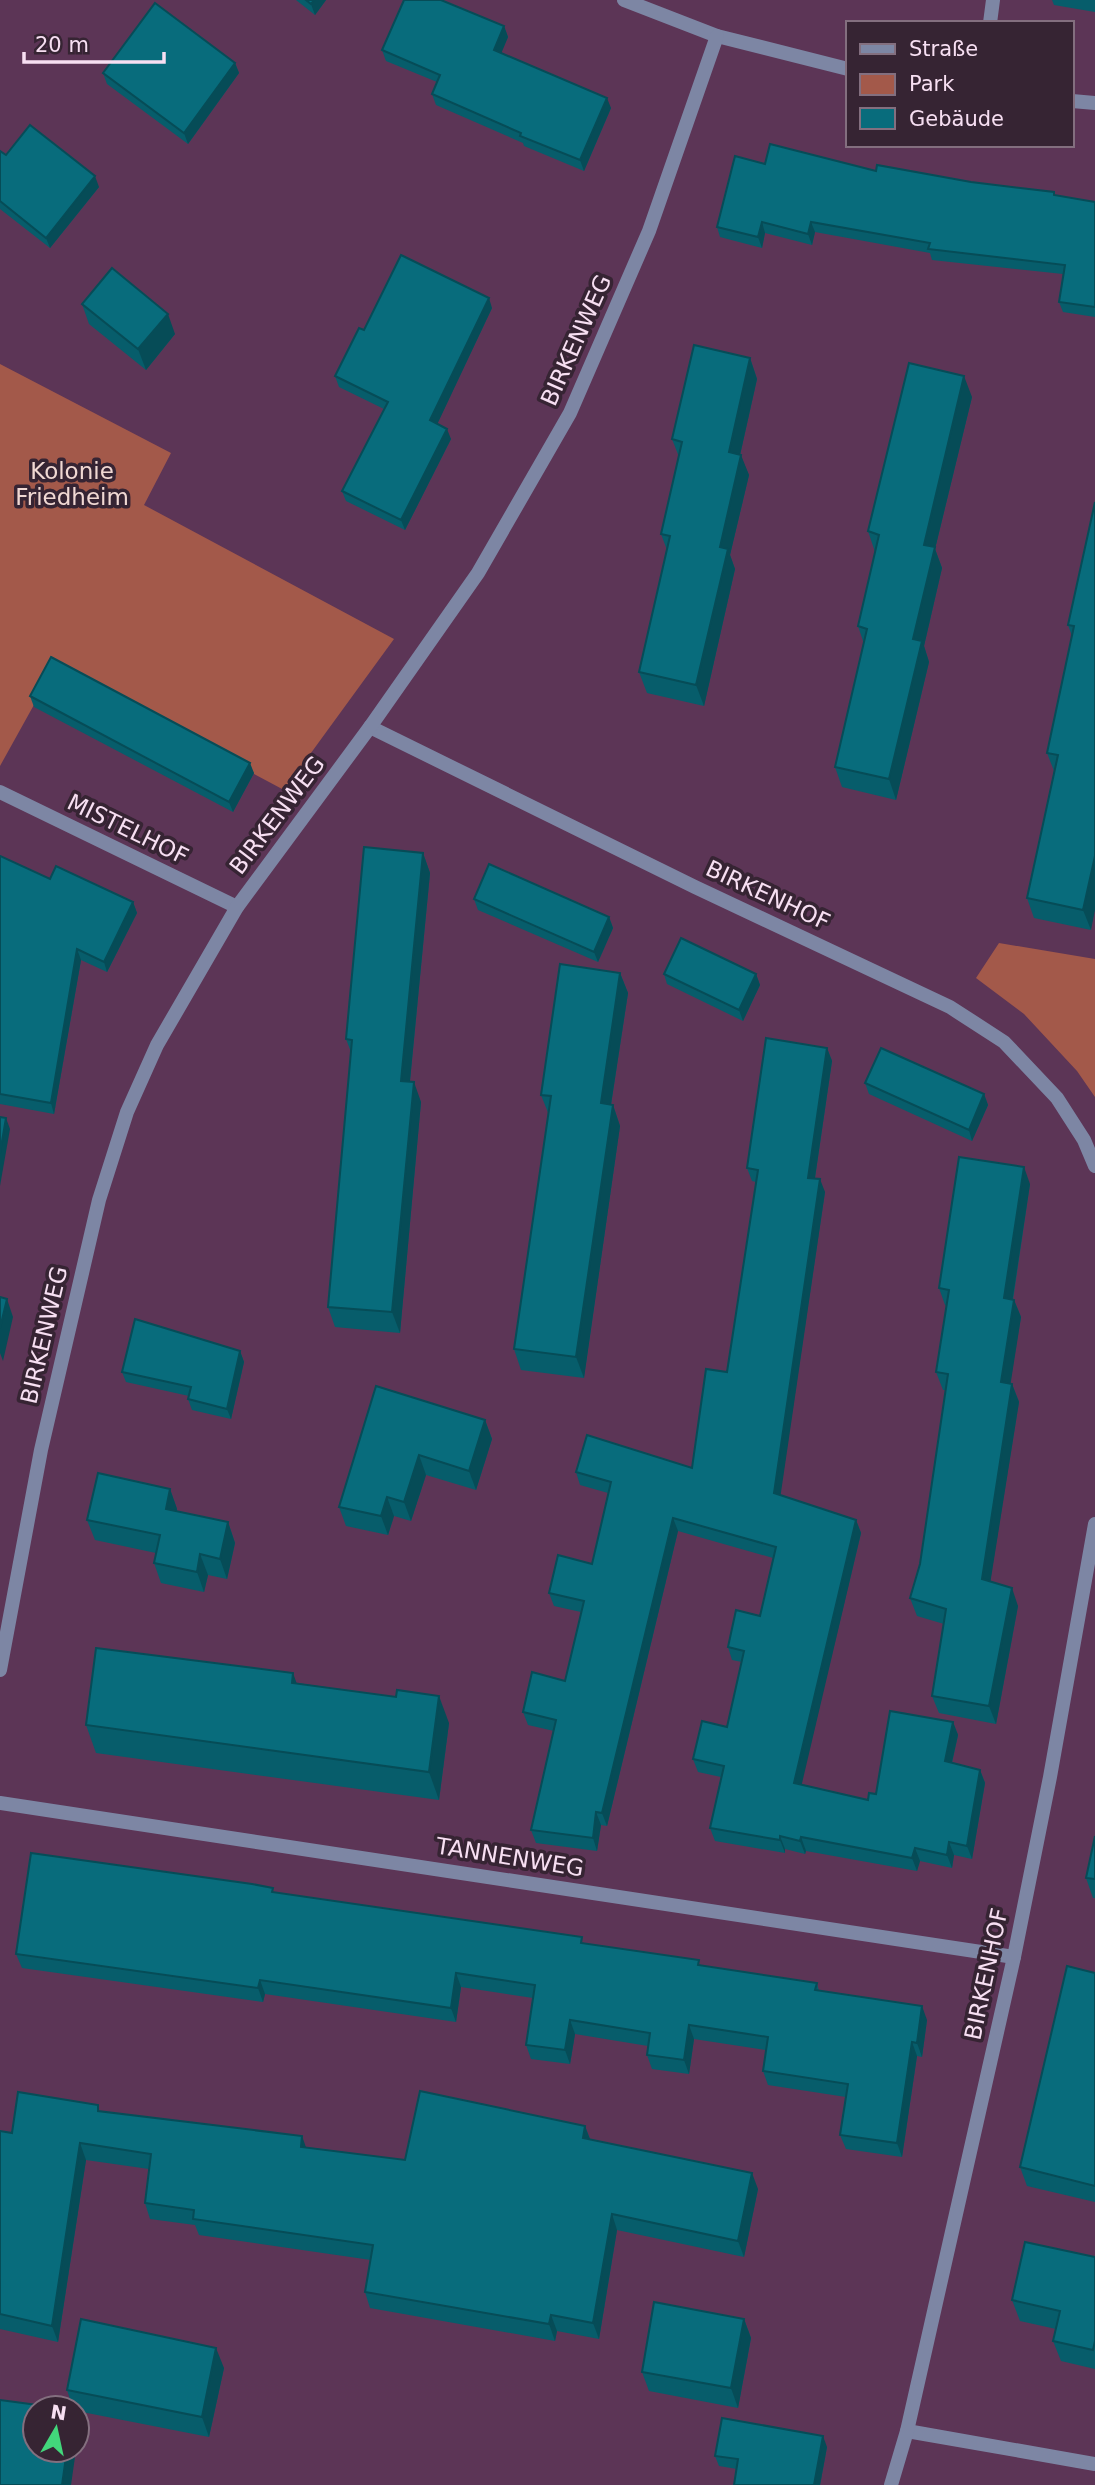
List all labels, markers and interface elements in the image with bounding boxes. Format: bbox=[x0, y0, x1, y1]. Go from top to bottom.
scale bar bbox=[24, 21, 164, 65]
legend bbox=[846, 21, 1074, 147]
text: 20 m bbox=[35, 33, 89, 57]
text: Straße bbox=[909, 37, 978, 61]
text: Park bbox=[909, 72, 955, 96]
text: Gebäude bbox=[909, 107, 1004, 131]
street label: BIRKENWEG bbox=[536, 271, 616, 409]
park label: Kolonie Friedheim bbox=[15, 458, 129, 510]
street label: BIRKENWEG bbox=[224, 751, 330, 879]
street label: MISTELHOF bbox=[63, 789, 193, 869]
street label: BIRKENHOF bbox=[702, 855, 834, 935]
street label: BIRKENWEG bbox=[16, 1264, 72, 1406]
street label: TANNENWEG bbox=[433, 1832, 586, 1882]
street label: BIRKENHOF bbox=[959, 1906, 1013, 2042]
north arrow bbox=[21, 2394, 91, 2464]
text: N bbox=[49, 2400, 68, 2424]

